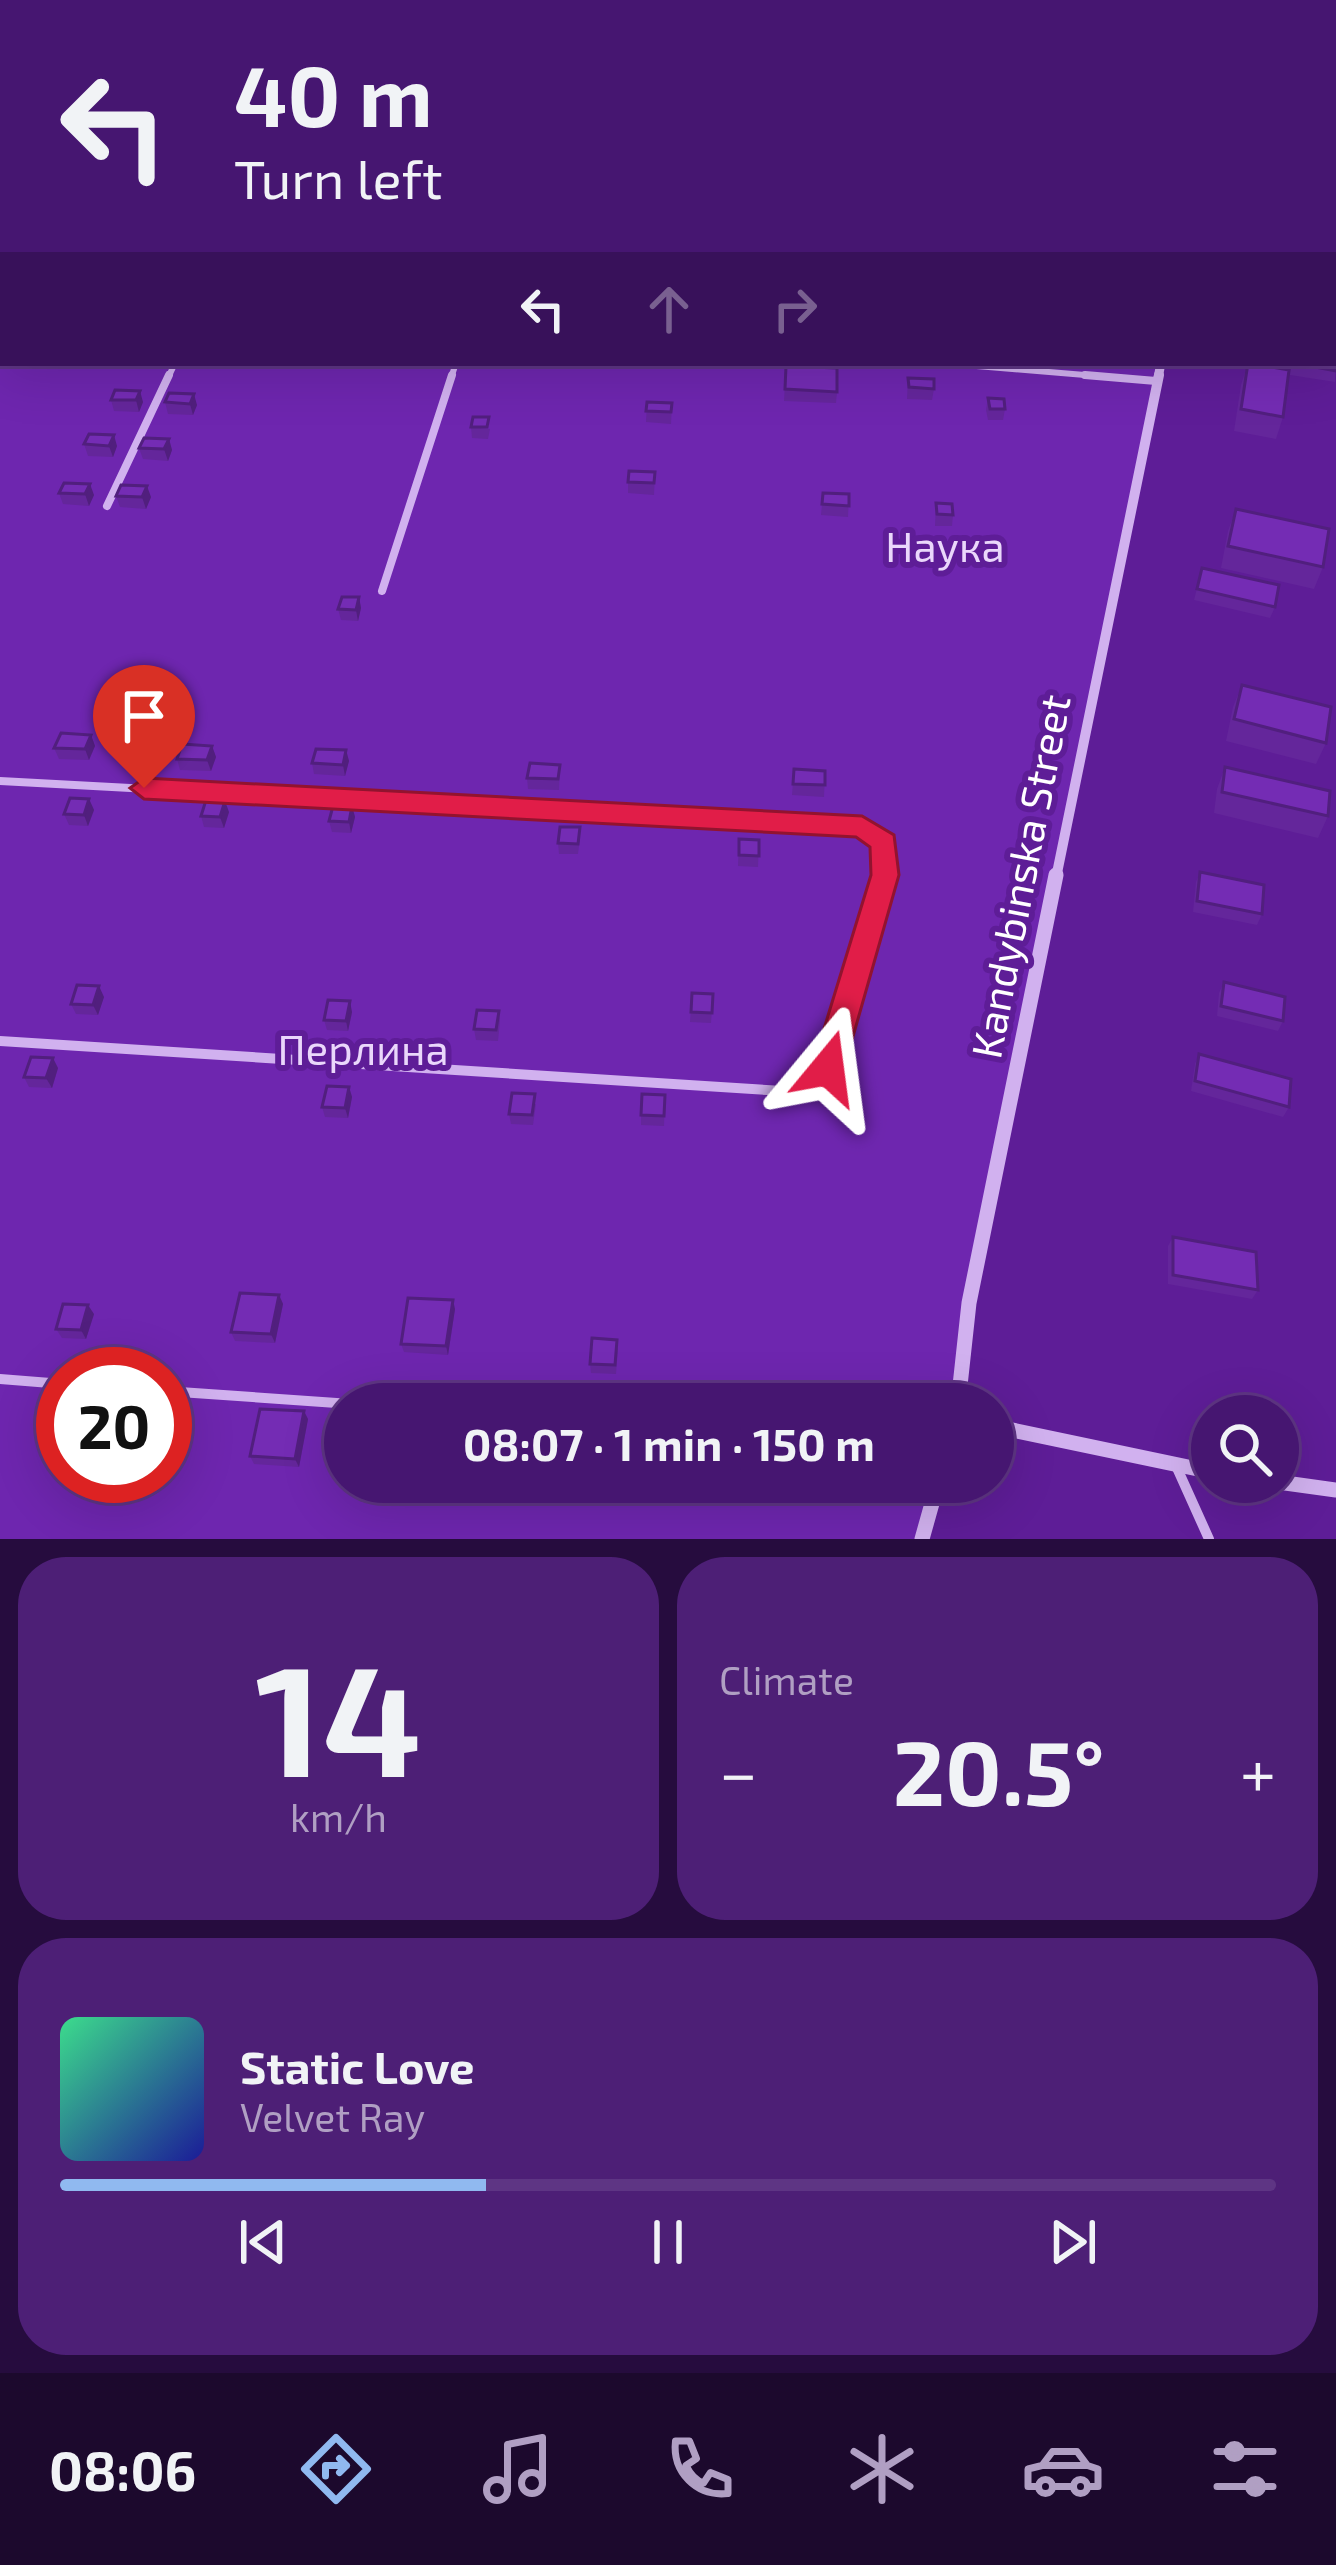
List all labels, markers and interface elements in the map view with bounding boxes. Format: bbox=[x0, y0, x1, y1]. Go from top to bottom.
text: 40 m bbox=[234, 43, 433, 144]
icon: left bbox=[36, 48, 192, 204]
text: Turn left bbox=[234, 145, 443, 210]
icon: left bbox=[510, 276, 576, 342]
icon: ahead bbox=[636, 276, 702, 342]
icon: right bbox=[762, 276, 828, 342]
park label: Наука bbox=[885, 520, 1005, 571]
pin bbox=[93, 665, 195, 788]
icon: arrive bbox=[111, 683, 177, 749]
street label: Kandybinska Street bbox=[959, 690, 1079, 1062]
position arrow bbox=[765, 1005, 891, 1131]
park label: Перлина bbox=[277, 1023, 449, 1073]
speed limit sign: 20 bbox=[36, 1347, 192, 1503]
map controls bbox=[1191, 1395, 1299, 1503]
button: search bbox=[1191, 1395, 1299, 1503]
text: 08:07 · 1 min · 150 m bbox=[463, 1416, 875, 1470]
text: 14 bbox=[255, 1621, 422, 1808]
text: Climate bbox=[719, 1656, 854, 1703]
text: 20.5° bbox=[893, 1716, 1104, 1824]
text: − bbox=[719, 1731, 758, 1810]
text: + bbox=[1240, 1731, 1276, 1810]
text: km/h bbox=[290, 1793, 387, 1840]
text: Static Love bbox=[240, 2039, 475, 2093]
text: Velvet Ray bbox=[240, 2093, 425, 2140]
icon: previous bbox=[230, 2209, 296, 2275]
icon: pause bbox=[635, 2209, 701, 2275]
icon: next bbox=[1040, 2209, 1106, 2275]
icon: directions bbox=[294, 2427, 378, 2511]
icon: music bbox=[476, 2427, 560, 2511]
icon: phone bbox=[658, 2427, 742, 2511]
icon: climate bbox=[840, 2427, 924, 2511]
icon: car bbox=[1021, 2427, 1105, 2511]
icon: filters bbox=[1203, 2427, 1287, 2511]
text: 08:06 bbox=[49, 2437, 196, 2502]

